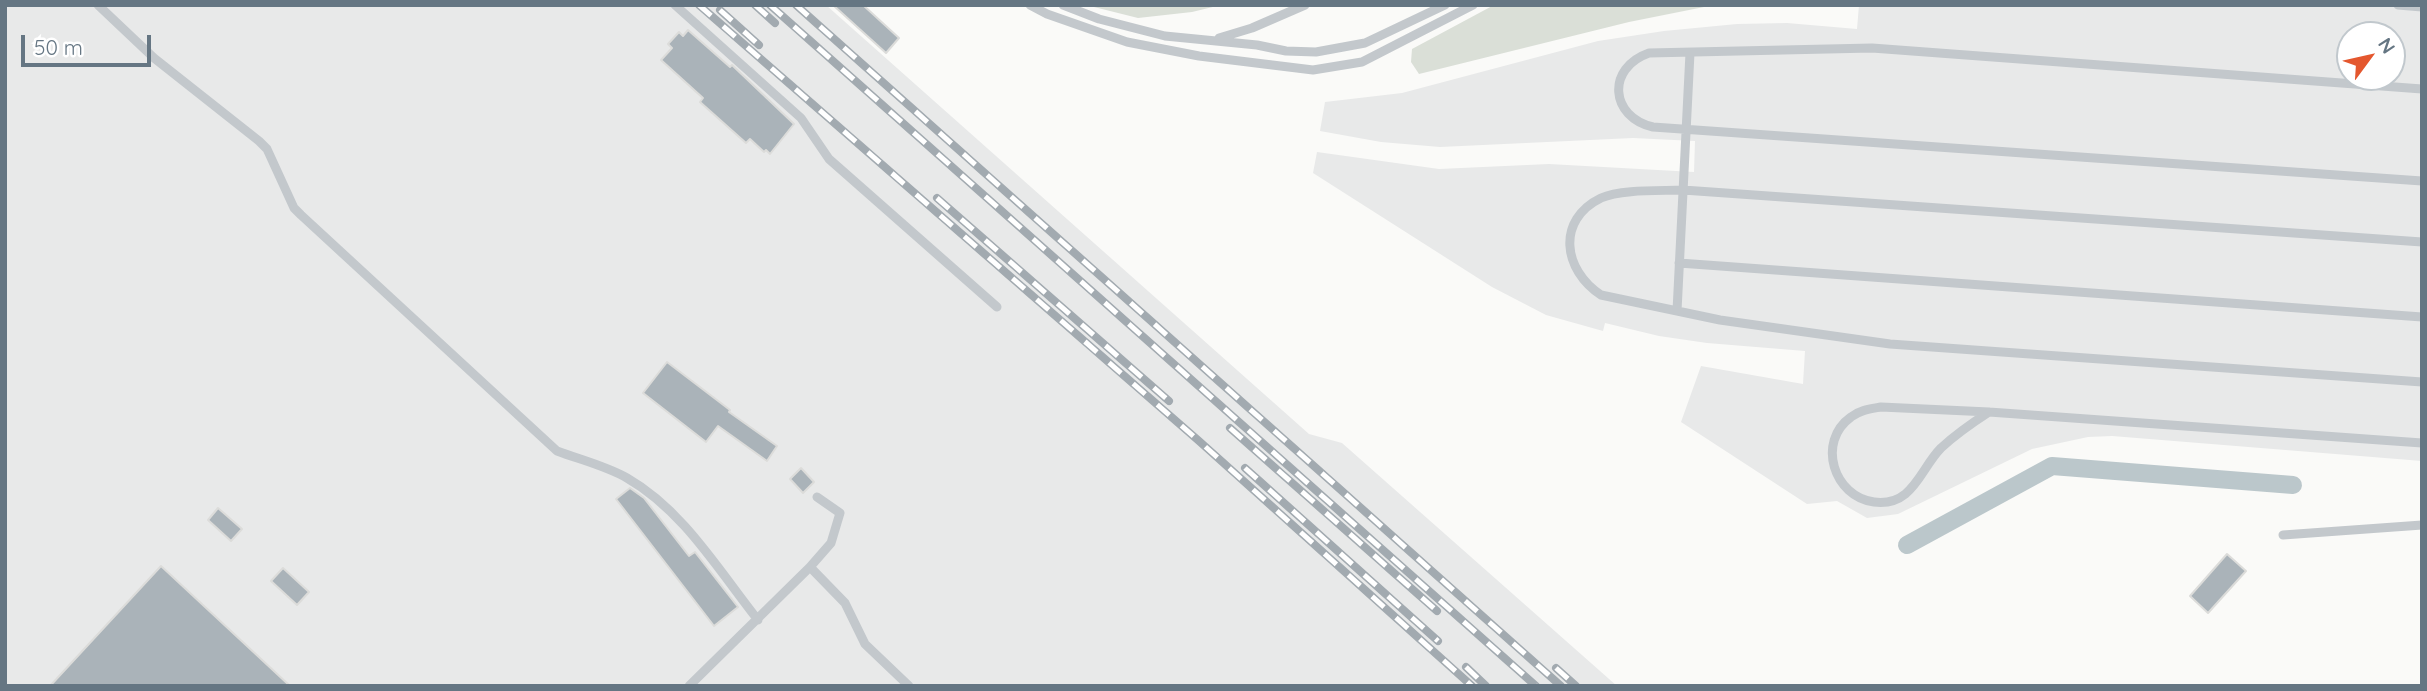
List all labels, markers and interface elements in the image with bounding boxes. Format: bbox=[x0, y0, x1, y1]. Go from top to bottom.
scale bar bbox=[24, 21, 154, 65]
north arrow bbox=[2336, 21, 2406, 91]
text: N bbox=[2373, 33, 2401, 58]
text: 50 m bbox=[34, 34, 83, 60]

